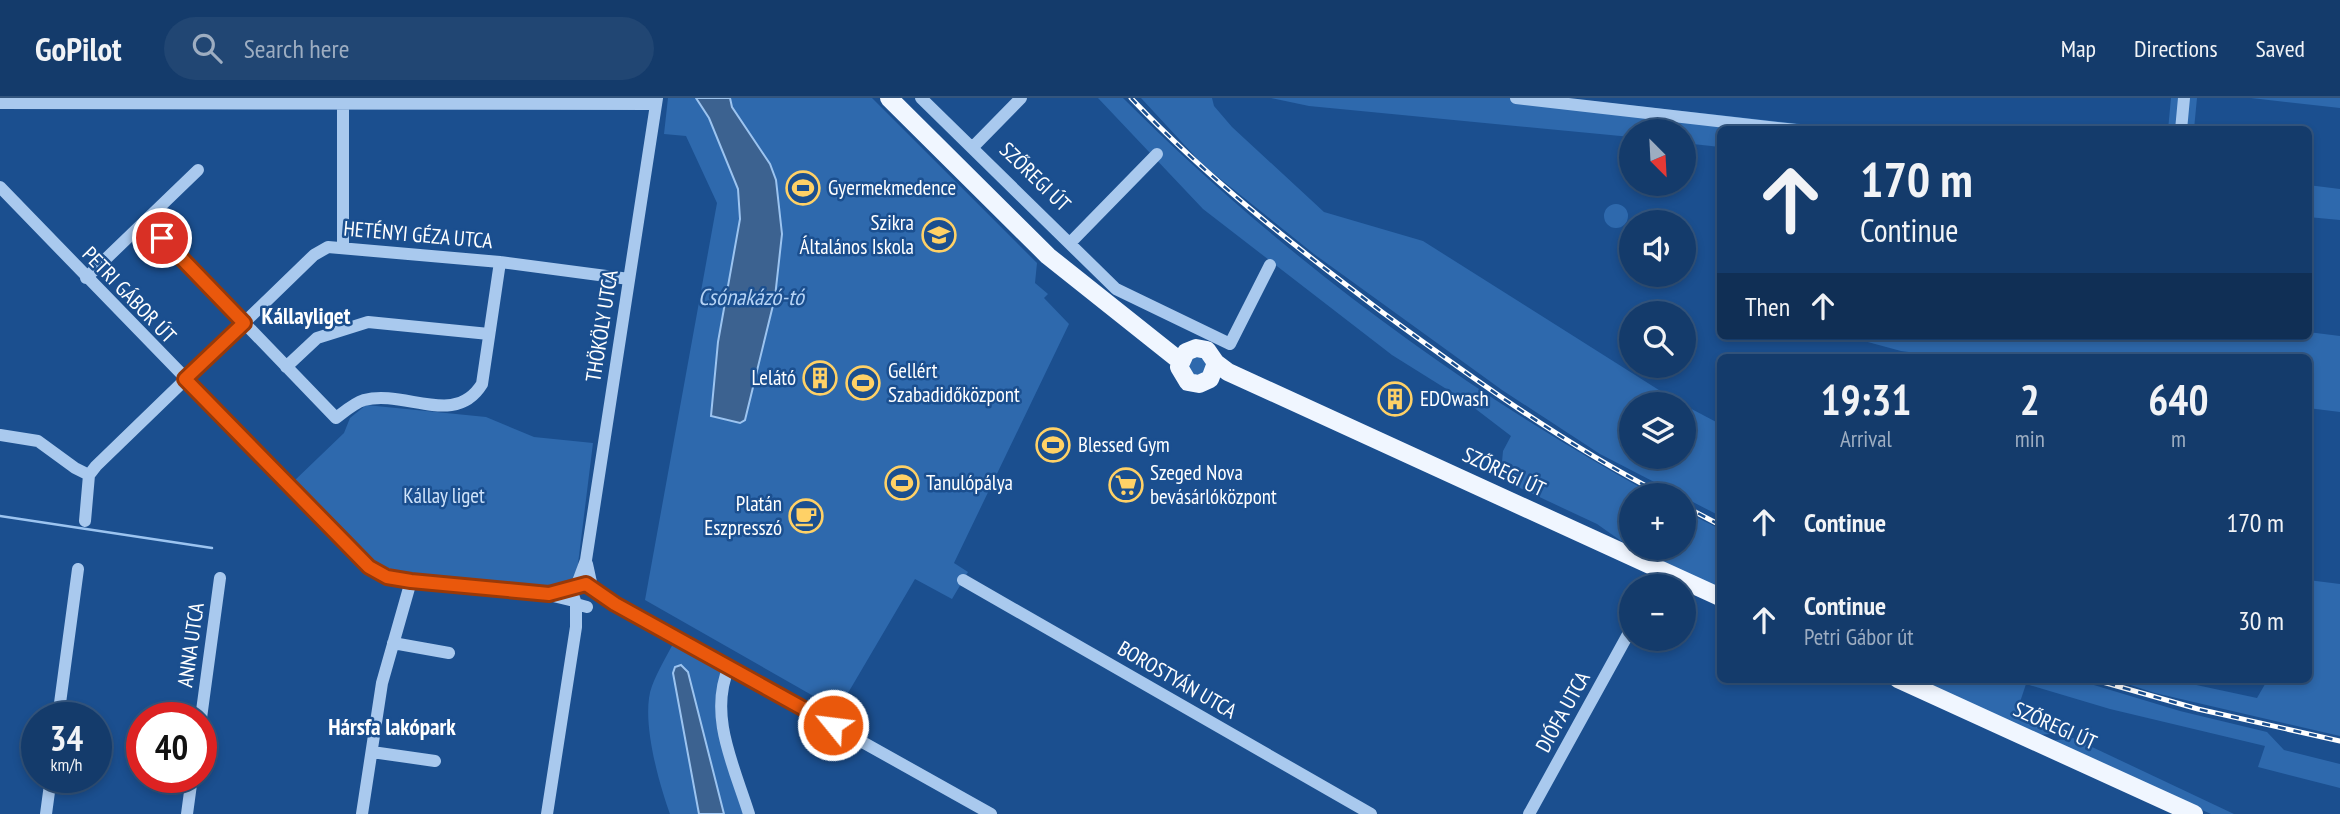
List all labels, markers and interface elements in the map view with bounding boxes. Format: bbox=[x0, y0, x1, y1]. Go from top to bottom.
search box bbox=[164, 17, 654, 80]
text: GoPilot bbox=[35, 27, 122, 70]
icon: search bbox=[188, 29, 226, 67]
text: Search here bbox=[244, 32, 349, 65]
text: Map bbox=[2061, 33, 2096, 64]
text: Directions bbox=[2134, 33, 2218, 64]
text: Saved bbox=[2256, 33, 2305, 64]
north arrow bbox=[1619, 119, 1696, 196]
map controls bbox=[1619, 119, 1696, 651]
street label: SZŐREGI ÚT bbox=[994, 136, 1077, 217]
text: 170 m bbox=[1860, 147, 1973, 211]
icon: ahead bbox=[1745, 154, 1836, 245]
sports icon: Gyermekmedence bbox=[784, 169, 822, 207]
place label: Gyermekmedence bbox=[828, 174, 956, 201]
pin bbox=[132, 208, 192, 268]
place label: Szikra Általános Iskola bbox=[800, 209, 914, 260]
text: Continue bbox=[1860, 209, 1959, 251]
button: sound bbox=[1619, 210, 1696, 287]
street label: HETÉNYI GÉZA UTCA bbox=[342, 215, 494, 254]
school or university icon: Szikra Általános Iskola bbox=[920, 216, 958, 254]
icon: arrive bbox=[143, 219, 181, 257]
street label: PETRI GÁBOR ÚT bbox=[77, 241, 183, 349]
street label: THÖKÖLY UTCA bbox=[579, 268, 624, 384]
water label: Csónakázó-tó bbox=[698, 282, 806, 311]
icon: ahead bbox=[1804, 287, 1842, 325]
text: Then bbox=[1745, 290, 1790, 323]
district label: Kállayliget bbox=[262, 301, 351, 330]
button: search bbox=[1619, 301, 1696, 378]
place label: Gellért Szabadidőközpont bbox=[888, 357, 1020, 408]
building icon: Lelátó bbox=[801, 359, 839, 397]
place label: Lelátó bbox=[752, 364, 796, 391]
sports icon: Gellért Szabadidőközpont bbox=[844, 364, 882, 402]
text: 19:31 bbox=[1820, 372, 1911, 427]
text: 2 bbox=[2020, 372, 2040, 427]
text: 640 bbox=[2148, 372, 2209, 427]
building icon: EDOwash bbox=[1376, 380, 1414, 418]
place label: EDOwash bbox=[1420, 385, 1489, 412]
button: layers bbox=[1619, 392, 1696, 469]
text: Arrival bbox=[1840, 424, 1892, 453]
text: min bbox=[2015, 424, 2045, 453]
text: m bbox=[2171, 424, 2186, 453]
sports icon: Blessed Gym bbox=[1034, 426, 1072, 464]
place label: Blessed Gym bbox=[1078, 431, 1170, 458]
street label: SZŐREGI ÚT bbox=[1458, 441, 1551, 503]
place label: Szeged Nova bevásárlóközpont bbox=[1150, 459, 1277, 510]
sports icon: Tanulópálya bbox=[883, 464, 921, 502]
supermarket icon: Szeged Nova bevásárlóközpont bbox=[1107, 466, 1145, 504]
place label: Tanulópálya bbox=[926, 469, 1013, 496]
park label: Kállay liget bbox=[403, 482, 485, 509]
button: + bbox=[1619, 483, 1696, 560]
place label: Platán Eszpresszó bbox=[704, 490, 782, 541]
cafe icon: Platán Eszpresszó bbox=[787, 497, 825, 535]
icon: ahead bbox=[1745, 503, 1783, 541]
text: Continue bbox=[1804, 506, 1886, 539]
text: 170 m bbox=[2226, 506, 2284, 539]
button: − bbox=[1619, 574, 1696, 651]
text: Continue bbox=[1804, 589, 1886, 622]
street label: ANNA UTCA bbox=[171, 601, 210, 689]
icon: ahead bbox=[1745, 601, 1783, 639]
text: 30 m bbox=[2238, 604, 2284, 637]
text: Petri Gábor út bbox=[1804, 622, 1914, 651]
street label: BOROSTYÁN UTCA bbox=[1113, 635, 1242, 725]
street label: DIÓFA UTCA bbox=[1529, 667, 1596, 757]
position arrow bbox=[796, 688, 870, 762]
street label: SZŐREGI ÚT bbox=[2009, 695, 2102, 756]
speed limit sign: 40 bbox=[126, 702, 217, 793]
district label: Hársfa lakópark bbox=[328, 712, 456, 741]
text: 34 bbox=[50, 715, 83, 761]
text: km/h bbox=[51, 753, 82, 776]

